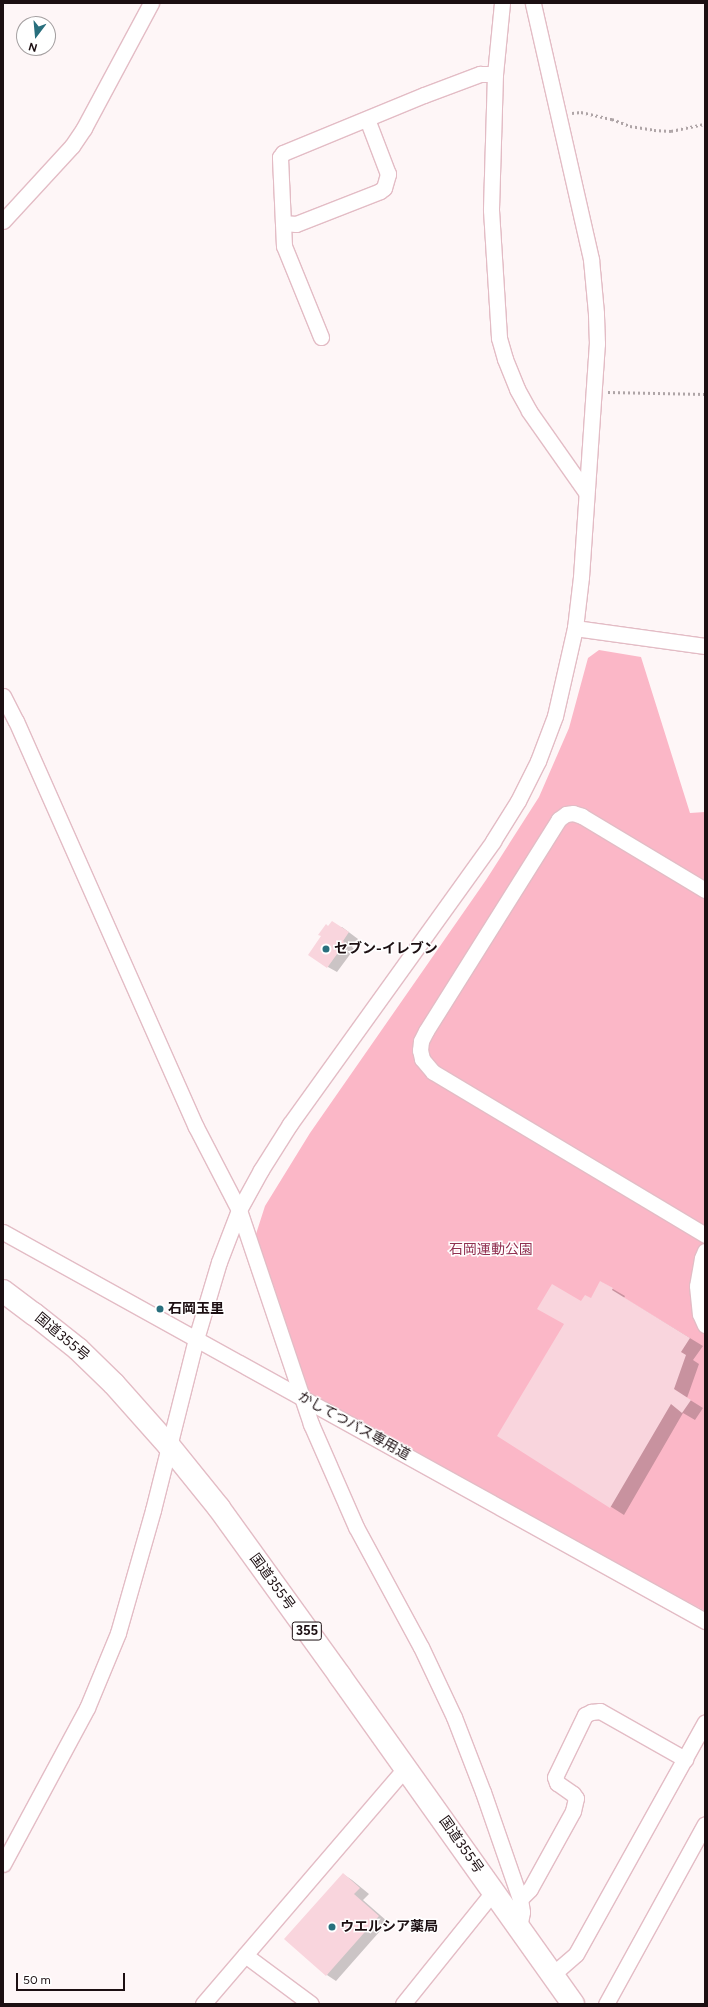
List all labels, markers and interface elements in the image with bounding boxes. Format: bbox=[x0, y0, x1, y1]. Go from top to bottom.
north arrow bbox=[16, 16, 56, 56]
text: N bbox=[27, 40, 39, 54]
place label: セブン-イレブン bbox=[334, 941, 438, 957]
marker: セブン-イレブン bbox=[321, 944, 331, 954]
park label: 石岡運動公園 bbox=[449, 1242, 533, 1258]
place label: 石岡玉里 bbox=[168, 1301, 224, 1317]
marker: 石岡玉里 bbox=[155, 1304, 165, 1314]
street label: 国道355号 bbox=[31, 1309, 93, 1365]
street label: かしてつバス専用道 bbox=[295, 1388, 413, 1464]
street label: 国道355号 bbox=[246, 1550, 298, 1614]
road number: 355 bbox=[291, 1620, 323, 1642]
street label: 国道355号 bbox=[435, 1813, 487, 1877]
place label: ウエルシア薬局 bbox=[340, 1919, 438, 1935]
marker: ウエルシア薬局 bbox=[327, 1922, 337, 1932]
scale bar bbox=[18, 1965, 127, 1991]
text: 50 m bbox=[23, 1973, 51, 1987]

